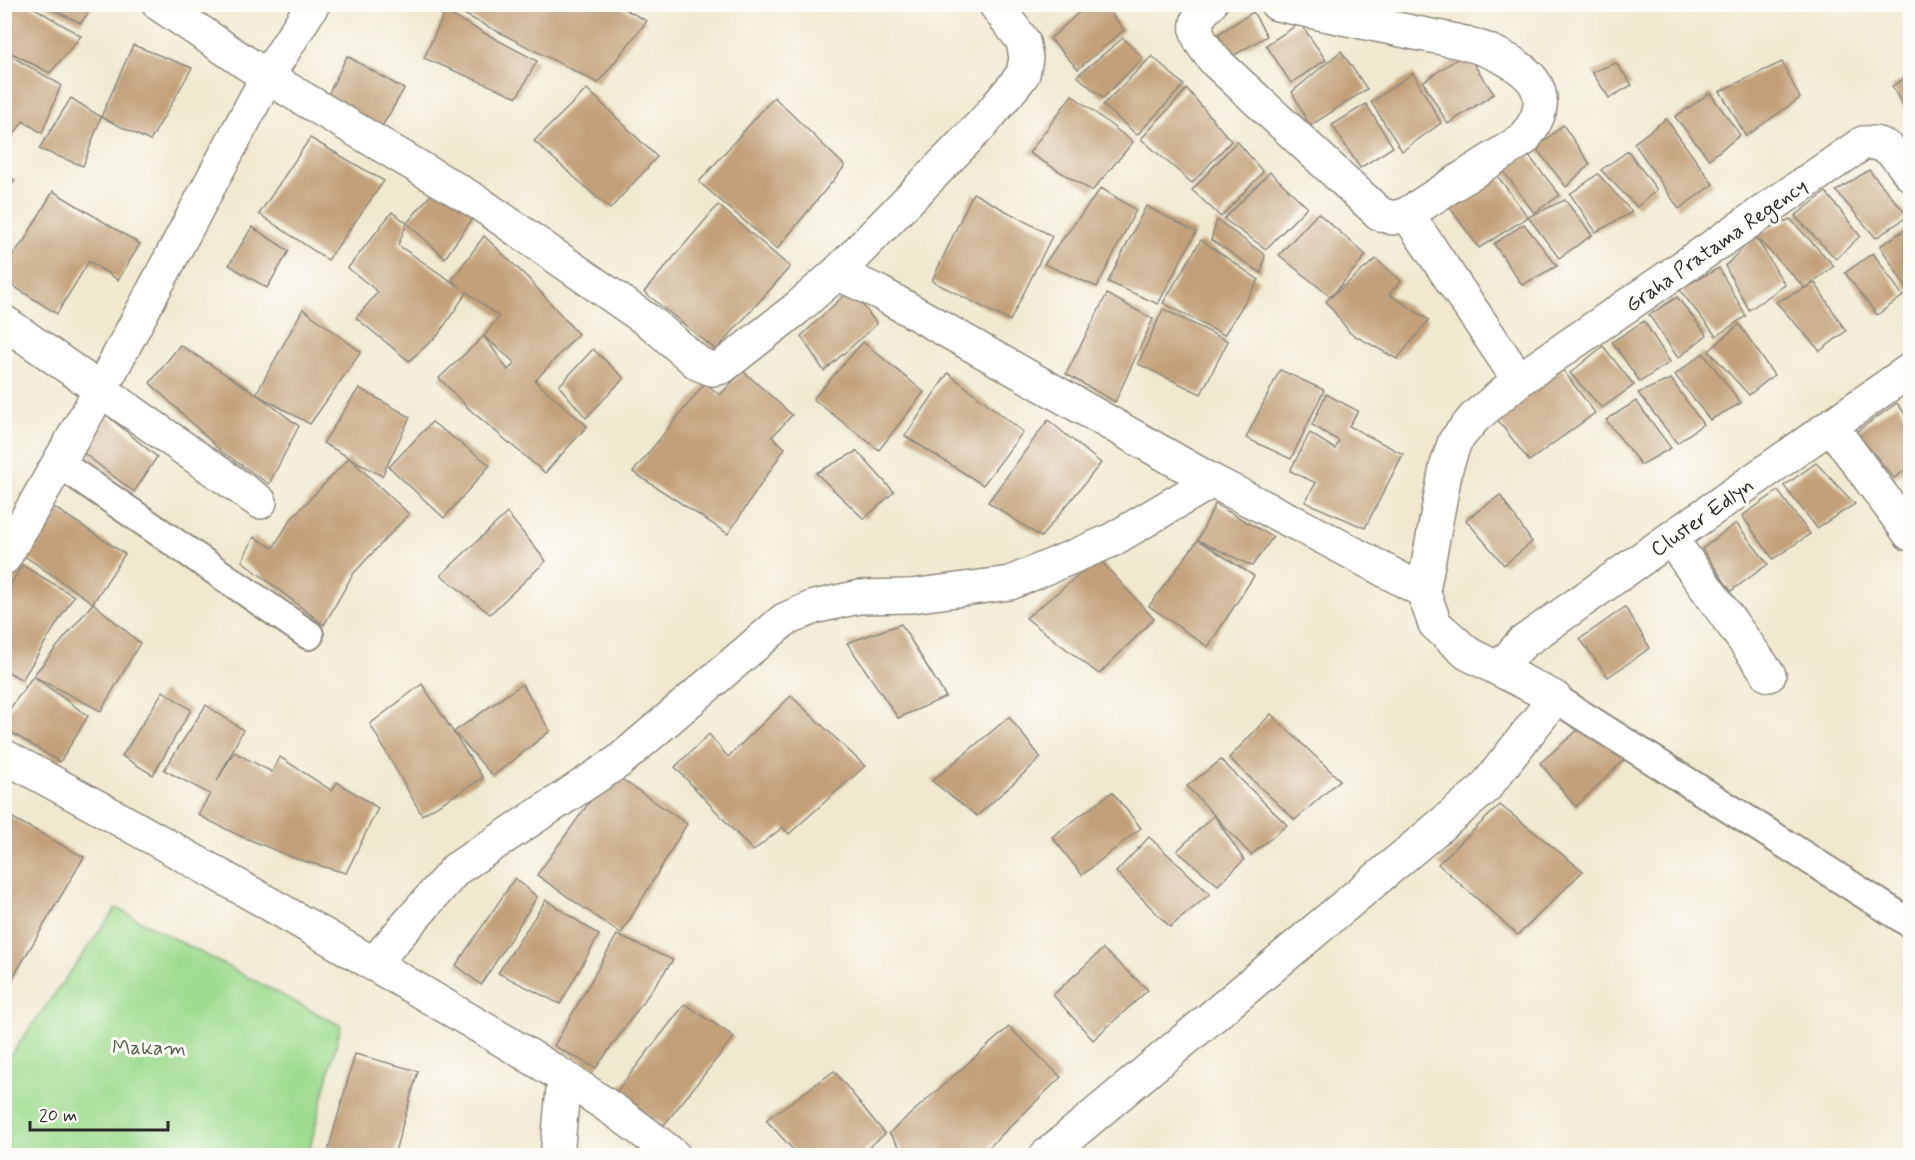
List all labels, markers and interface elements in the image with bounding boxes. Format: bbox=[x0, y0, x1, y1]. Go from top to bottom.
street label: Graha Pratama Regency bbox=[1620, 172, 1814, 320]
street label: Cluster Edlyn bbox=[1645, 472, 1760, 564]
park label: Makam bbox=[112, 1034, 186, 1062]
scale bar bbox=[30, 1094, 168, 1132]
text: 20 m bbox=[39, 1104, 77, 1128]

